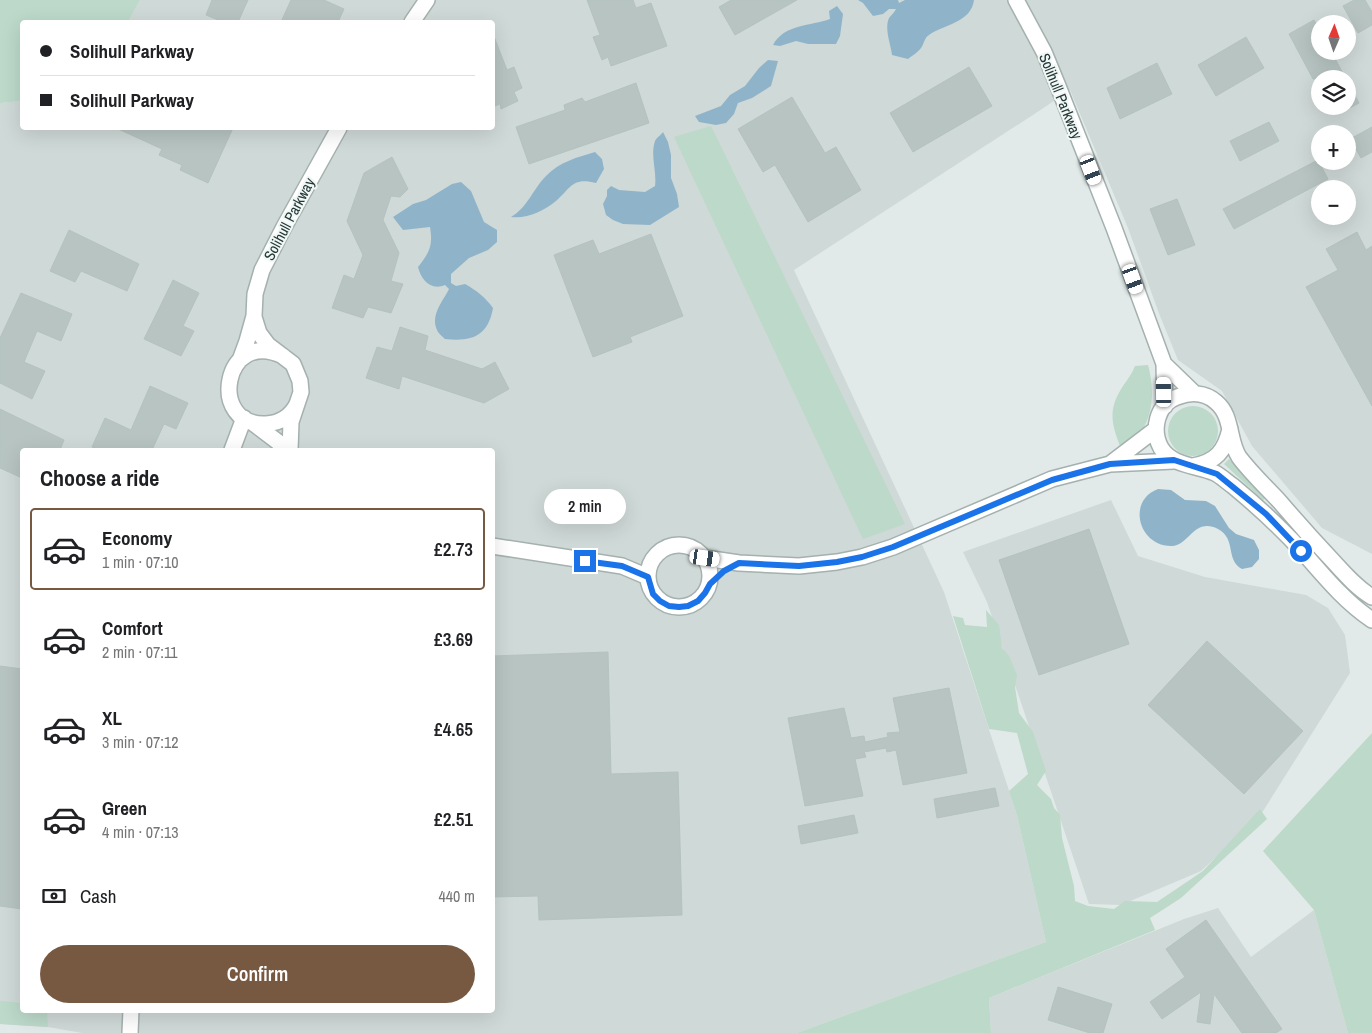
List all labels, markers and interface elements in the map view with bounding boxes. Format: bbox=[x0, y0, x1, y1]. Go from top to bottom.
north arrow bbox=[1311, 15, 1356, 60]
map controls bbox=[1311, 15, 1356, 225]
text: Solihull Parkway bbox=[70, 38, 194, 64]
street label: Solihull Parkway bbox=[1034, 50, 1088, 143]
button: layers bbox=[1311, 70, 1356, 115]
text: Solihull Parkway bbox=[70, 87, 194, 113]
button: + bbox=[1311, 125, 1356, 170]
car bbox=[1078, 153, 1103, 187]
street label: Solihull Parkway bbox=[258, 173, 320, 264]
button: − bbox=[1311, 180, 1356, 225]
car bbox=[1120, 262, 1145, 296]
car bbox=[1156, 377, 1171, 407]
text: Choose a ride bbox=[40, 463, 159, 493]
callout: 2 min bbox=[544, 488, 626, 524]
text: 2 min bbox=[568, 495, 602, 517]
text: Economy bbox=[102, 525, 172, 551]
icon: car bbox=[42, 527, 87, 572]
text: £2.73 bbox=[434, 536, 473, 562]
route start bbox=[1290, 540, 1312, 562]
car bbox=[689, 548, 720, 568]
route end bbox=[574, 550, 596, 572]
text: 1 min · 07:10 bbox=[102, 551, 179, 573]
text: Comfort bbox=[102, 615, 163, 641]
icon: car bbox=[42, 617, 87, 662]
text: £3.69 bbox=[434, 626, 473, 652]
text: 2 min · 07:11 bbox=[102, 641, 178, 663]
text: XL bbox=[102, 705, 122, 731]
icon: car bbox=[42, 707, 87, 752]
text: £4.65 bbox=[434, 716, 473, 742]
text: 3 min · 07:12 bbox=[102, 731, 179, 753]
text: Green bbox=[102, 795, 147, 821]
icon: car bbox=[42, 797, 87, 842]
text: £2.51 bbox=[434, 806, 473, 832]
text: 4 min · 07:13 bbox=[102, 821, 179, 843]
icon: cash bbox=[40, 882, 68, 910]
text: Cash bbox=[80, 883, 116, 909]
text: 440 m bbox=[439, 885, 475, 907]
button: Confirm bbox=[40, 945, 475, 1003]

